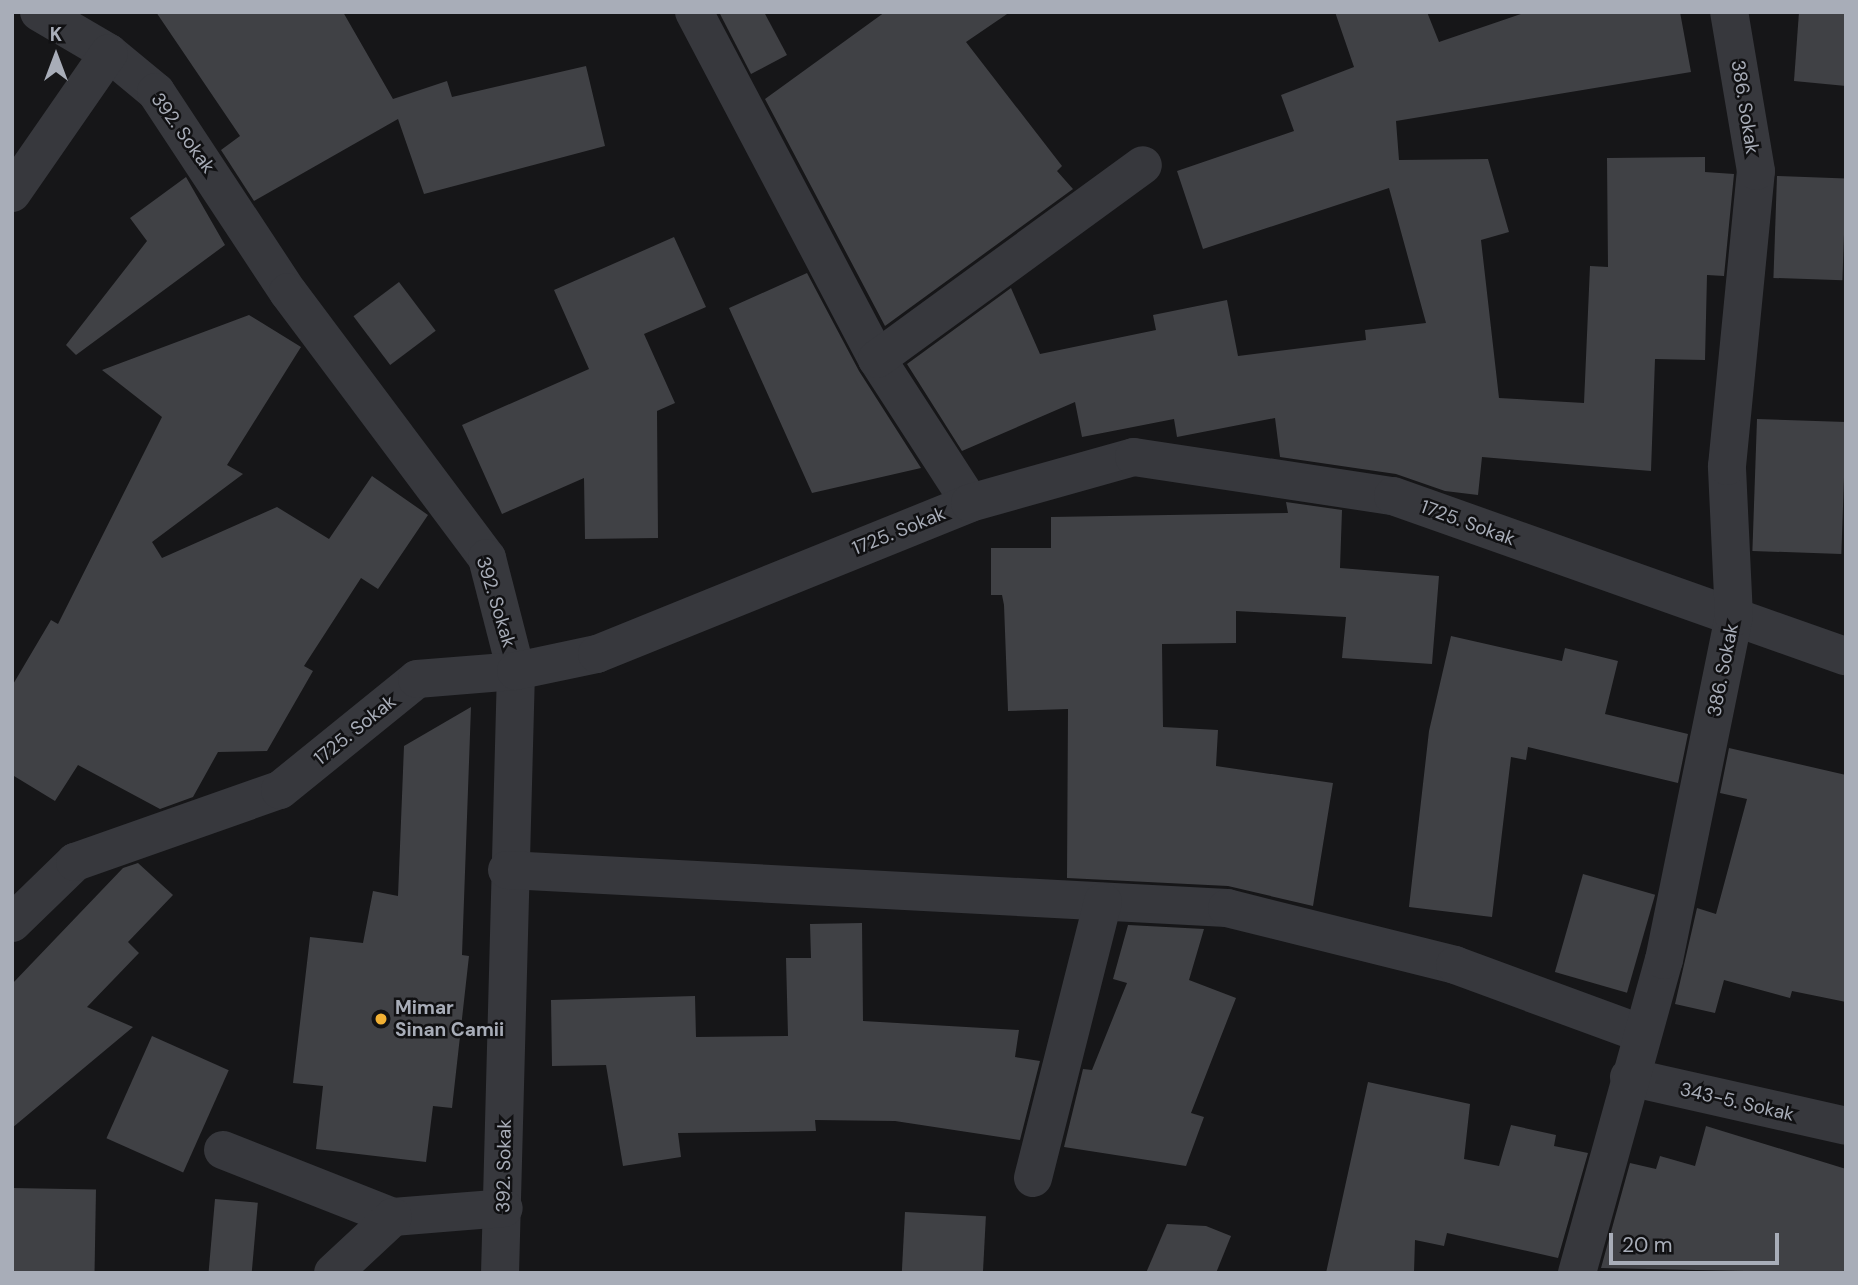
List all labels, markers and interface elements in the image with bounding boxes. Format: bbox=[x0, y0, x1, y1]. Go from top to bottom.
north arrow bbox=[21, 21, 91, 91]
text: K bbox=[50, 22, 62, 47]
street label: 386. Sokak bbox=[1726, 59, 1764, 155]
street label: 392. Sokak bbox=[146, 88, 220, 178]
street label: 1725. Sokak bbox=[1418, 495, 1518, 551]
street label: 1725. Sokak bbox=[849, 502, 949, 560]
street label: 392. Sokak bbox=[471, 554, 521, 650]
street label: 386. Sokak bbox=[1703, 621, 1743, 719]
street label: 1725. Sokak bbox=[310, 690, 400, 770]
place label: Mimar Sinan Camii bbox=[395, 997, 504, 1041]
marker: Mimar Sinan Camii bbox=[373, 1011, 389, 1027]
street label: 343-5. Sokak bbox=[1678, 1078, 1796, 1126]
street label: 392. Sokak bbox=[492, 1119, 516, 1213]
scale bar bbox=[1613, 1218, 1783, 1262]
text: 20 m bbox=[1622, 1231, 1673, 1259]

